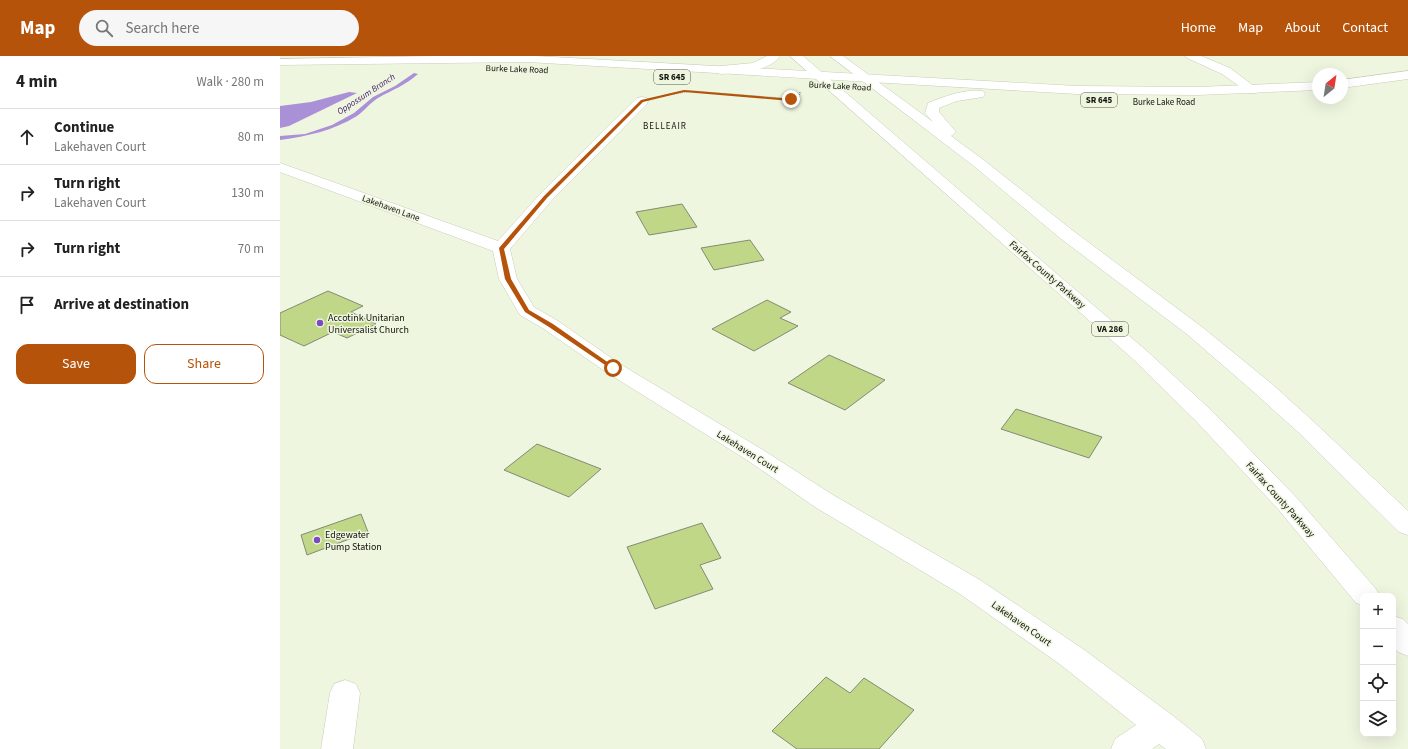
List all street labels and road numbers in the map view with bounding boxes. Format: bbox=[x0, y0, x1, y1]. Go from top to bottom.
street label: Burke Lake Road bbox=[485, 62, 549, 77]
road number: SR 645 bbox=[654, 70, 690, 84]
street label: Burke Lake Road bbox=[808, 78, 872, 95]
road number: SR 645 bbox=[1081, 93, 1117, 107]
street label: Burke Lake Road bbox=[1133, 96, 1195, 109]
street label: Lakehaven Lane bbox=[360, 192, 422, 225]
street label: Fairfax County Parkway bbox=[1006, 238, 1089, 312]
road number: VA 286 bbox=[1092, 322, 1128, 336]
street label: Lakehaven Court bbox=[714, 427, 782, 477]
street label: Fairfax County Parkway bbox=[1242, 459, 1318, 541]
street label: Lakehaven Court bbox=[988, 598, 1055, 650]

